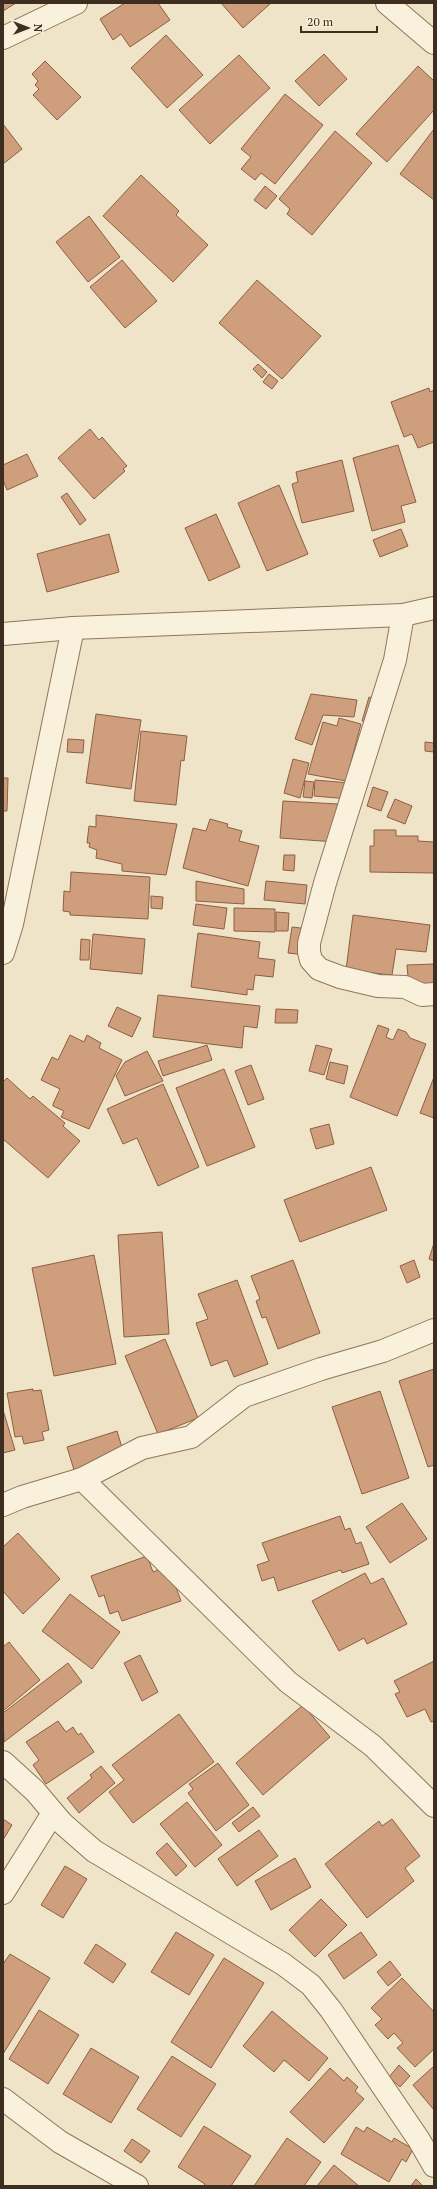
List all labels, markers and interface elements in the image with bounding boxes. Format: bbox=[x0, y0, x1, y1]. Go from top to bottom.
north arrow bbox=[8, 8, 48, 48]
scale bar bbox=[301, 8, 377, 34]
text: 20 m bbox=[307, 14, 334, 29]
text: N bbox=[31, 24, 45, 33]

